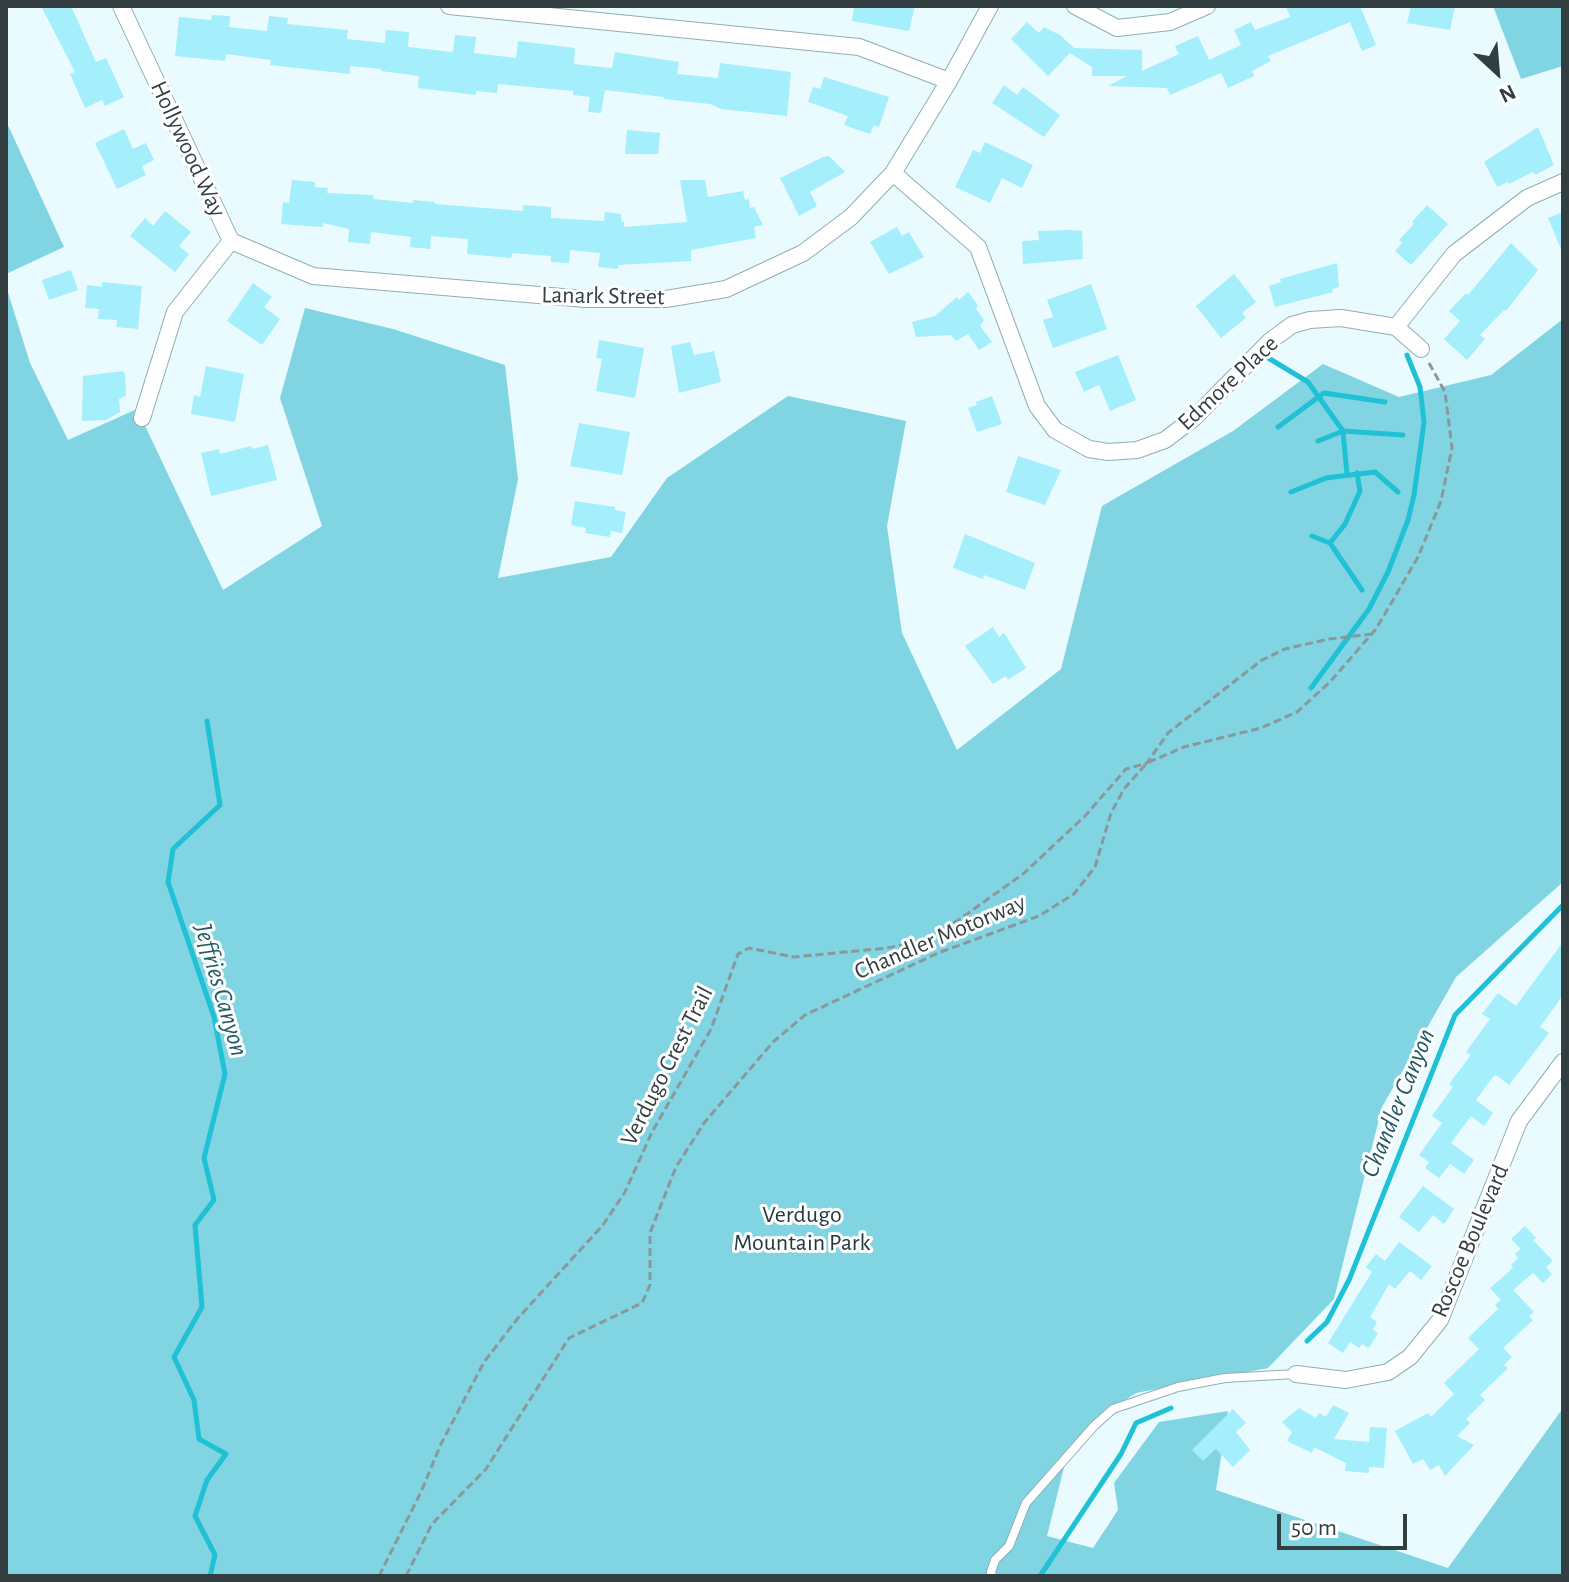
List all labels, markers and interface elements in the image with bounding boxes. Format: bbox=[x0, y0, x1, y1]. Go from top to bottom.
north arrow bbox=[1457, 32, 1537, 112]
street label: Hollywood Way bbox=[144, 76, 232, 222]
text: N bbox=[1496, 80, 1519, 107]
street label: Lanark Street bbox=[541, 281, 665, 311]
street label: Edmore Place bbox=[1172, 329, 1284, 437]
street label: Chandler Motorway bbox=[850, 888, 1030, 986]
water label: Jeffries Canyon bbox=[187, 920, 255, 1060]
street label: Verdugo Crest Trail bbox=[614, 981, 720, 1151]
water label: Chandler Canyon bbox=[1354, 1024, 1442, 1182]
street label: Roscoe Boulevard bbox=[1425, 1160, 1515, 1322]
park label: Verdugo Mountain Park bbox=[734, 1201, 870, 1257]
scale bar bbox=[1281, 1498, 1411, 1548]
text: 50 m bbox=[1291, 1516, 1337, 1540]

